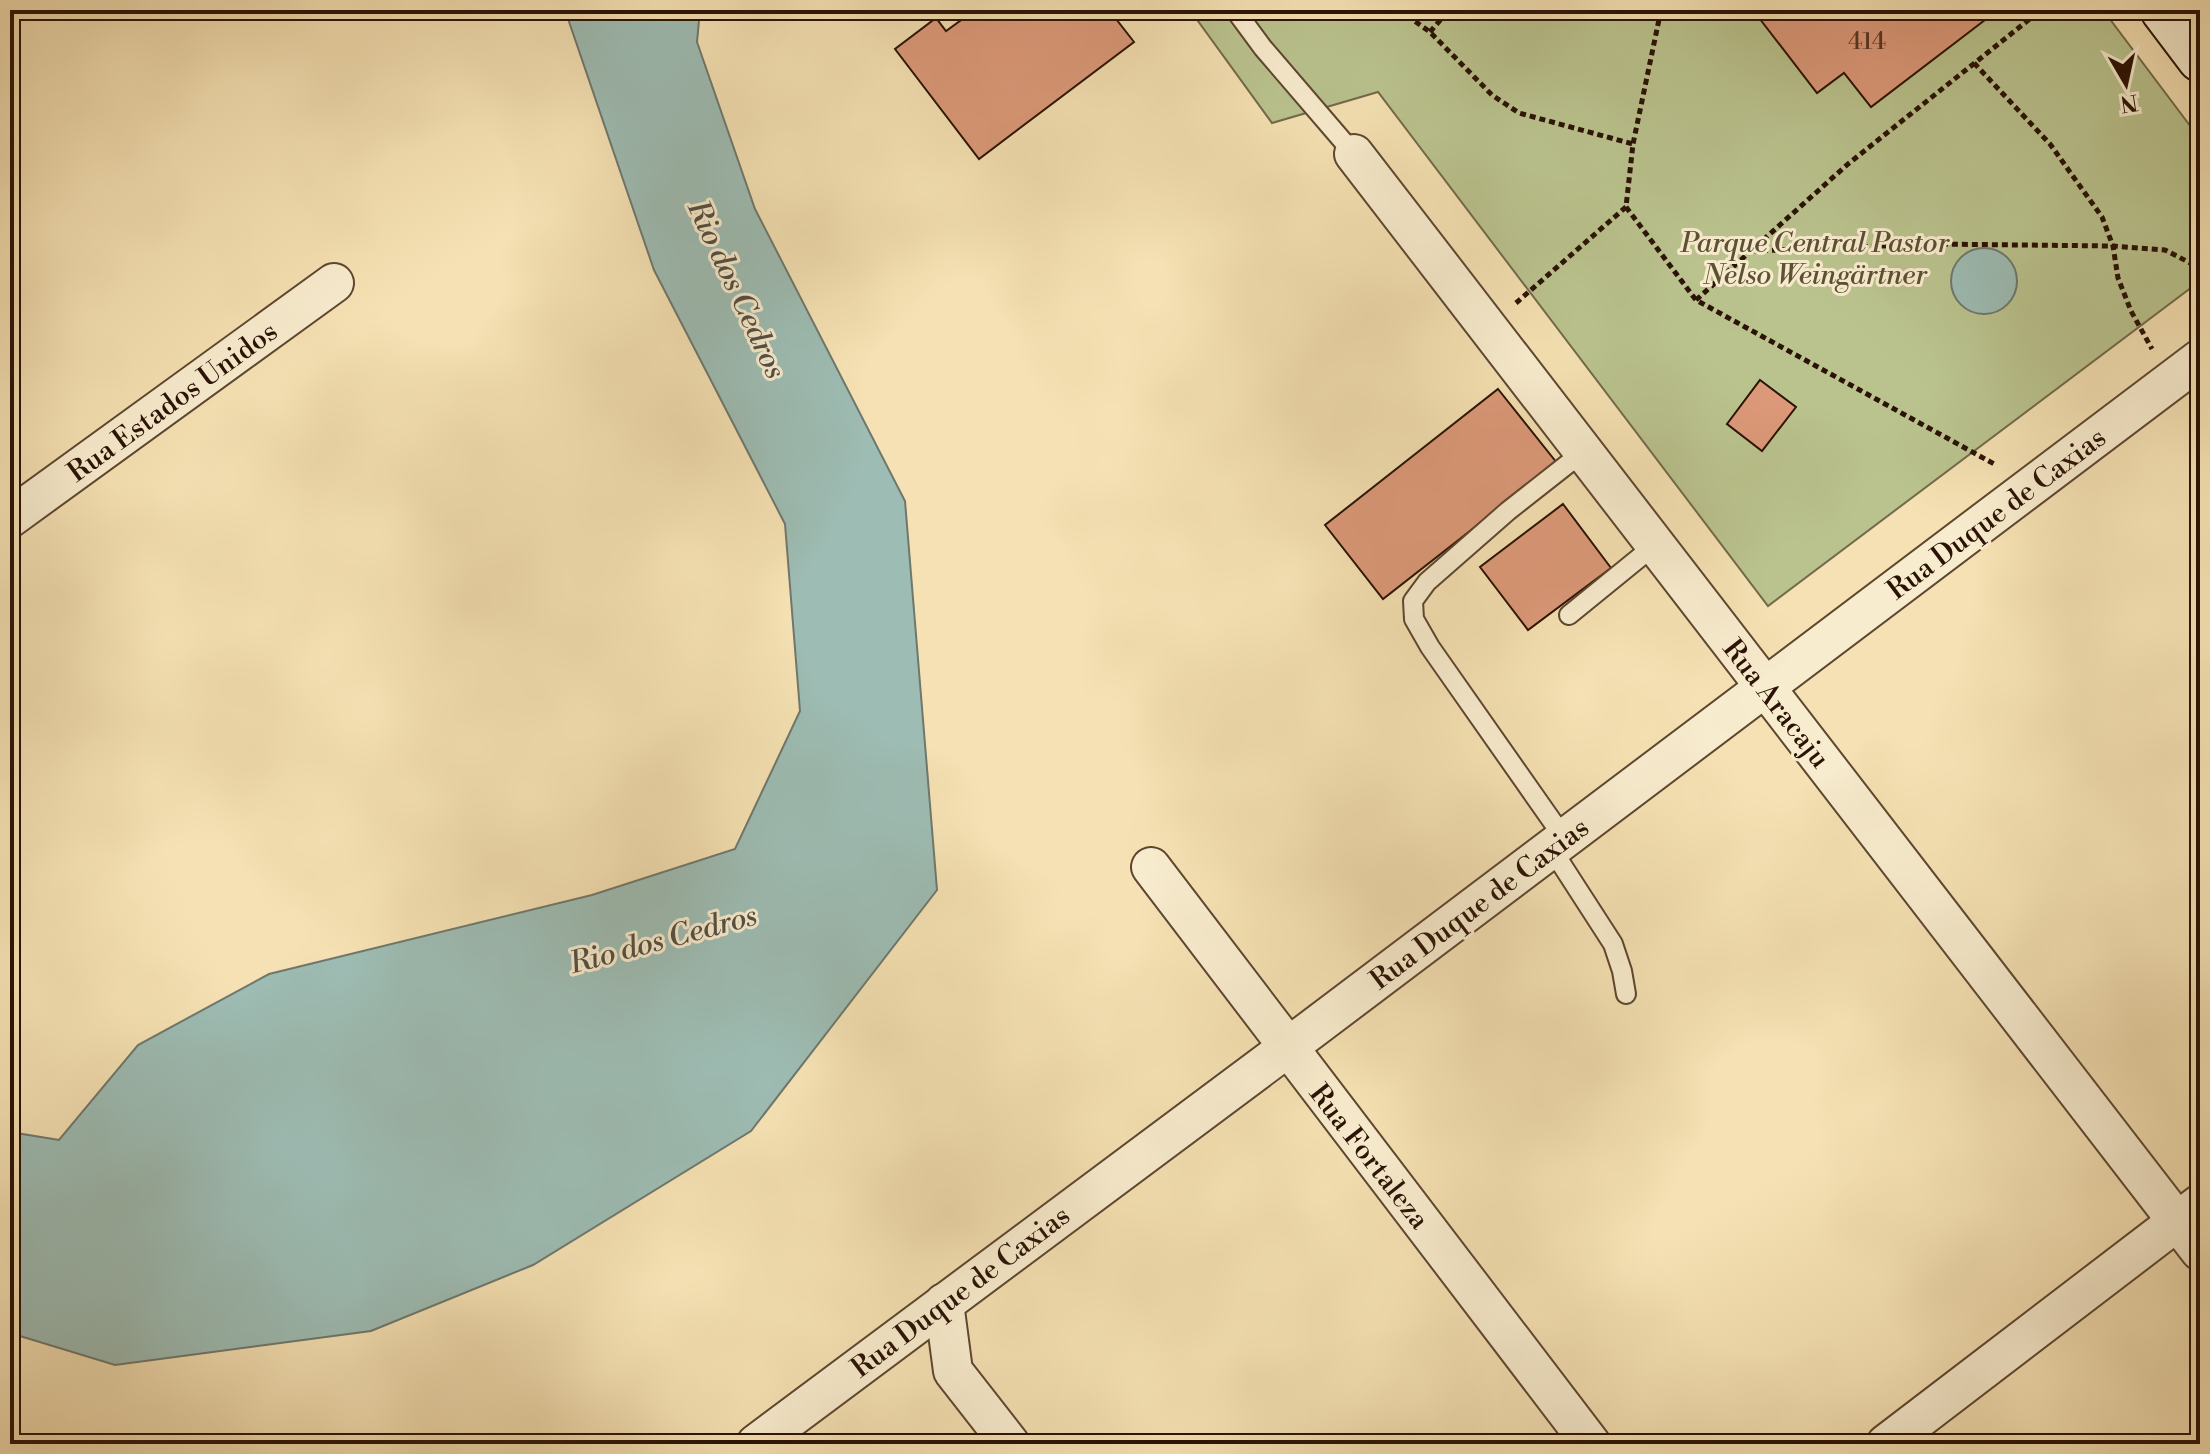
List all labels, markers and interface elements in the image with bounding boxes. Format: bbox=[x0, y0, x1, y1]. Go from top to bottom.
house number: 414 bbox=[1848, 27, 1886, 57]
north arrow bbox=[2086, 44, 2166, 124]
text: N bbox=[2118, 88, 2140, 117]
water label: Rio dos Cedros bbox=[678, 193, 794, 385]
park label: Parque Central Pastor Nelso Weingärtner bbox=[1680, 226, 1950, 293]
street label: Rua Estados Unidos bbox=[61, 314, 285, 490]
street label: Rua Duque de Caxias bbox=[1880, 420, 2113, 608]
street label: Rua Aracaju bbox=[1715, 633, 1837, 775]
street label: Rua Duque de Caxias bbox=[1363, 810, 1596, 998]
water label: Rio dos Cedros bbox=[564, 897, 761, 984]
street label: Rua Fortaleza bbox=[1301, 1077, 1437, 1237]
street label: Rua Duque de Caxias bbox=[844, 1198, 1077, 1386]

